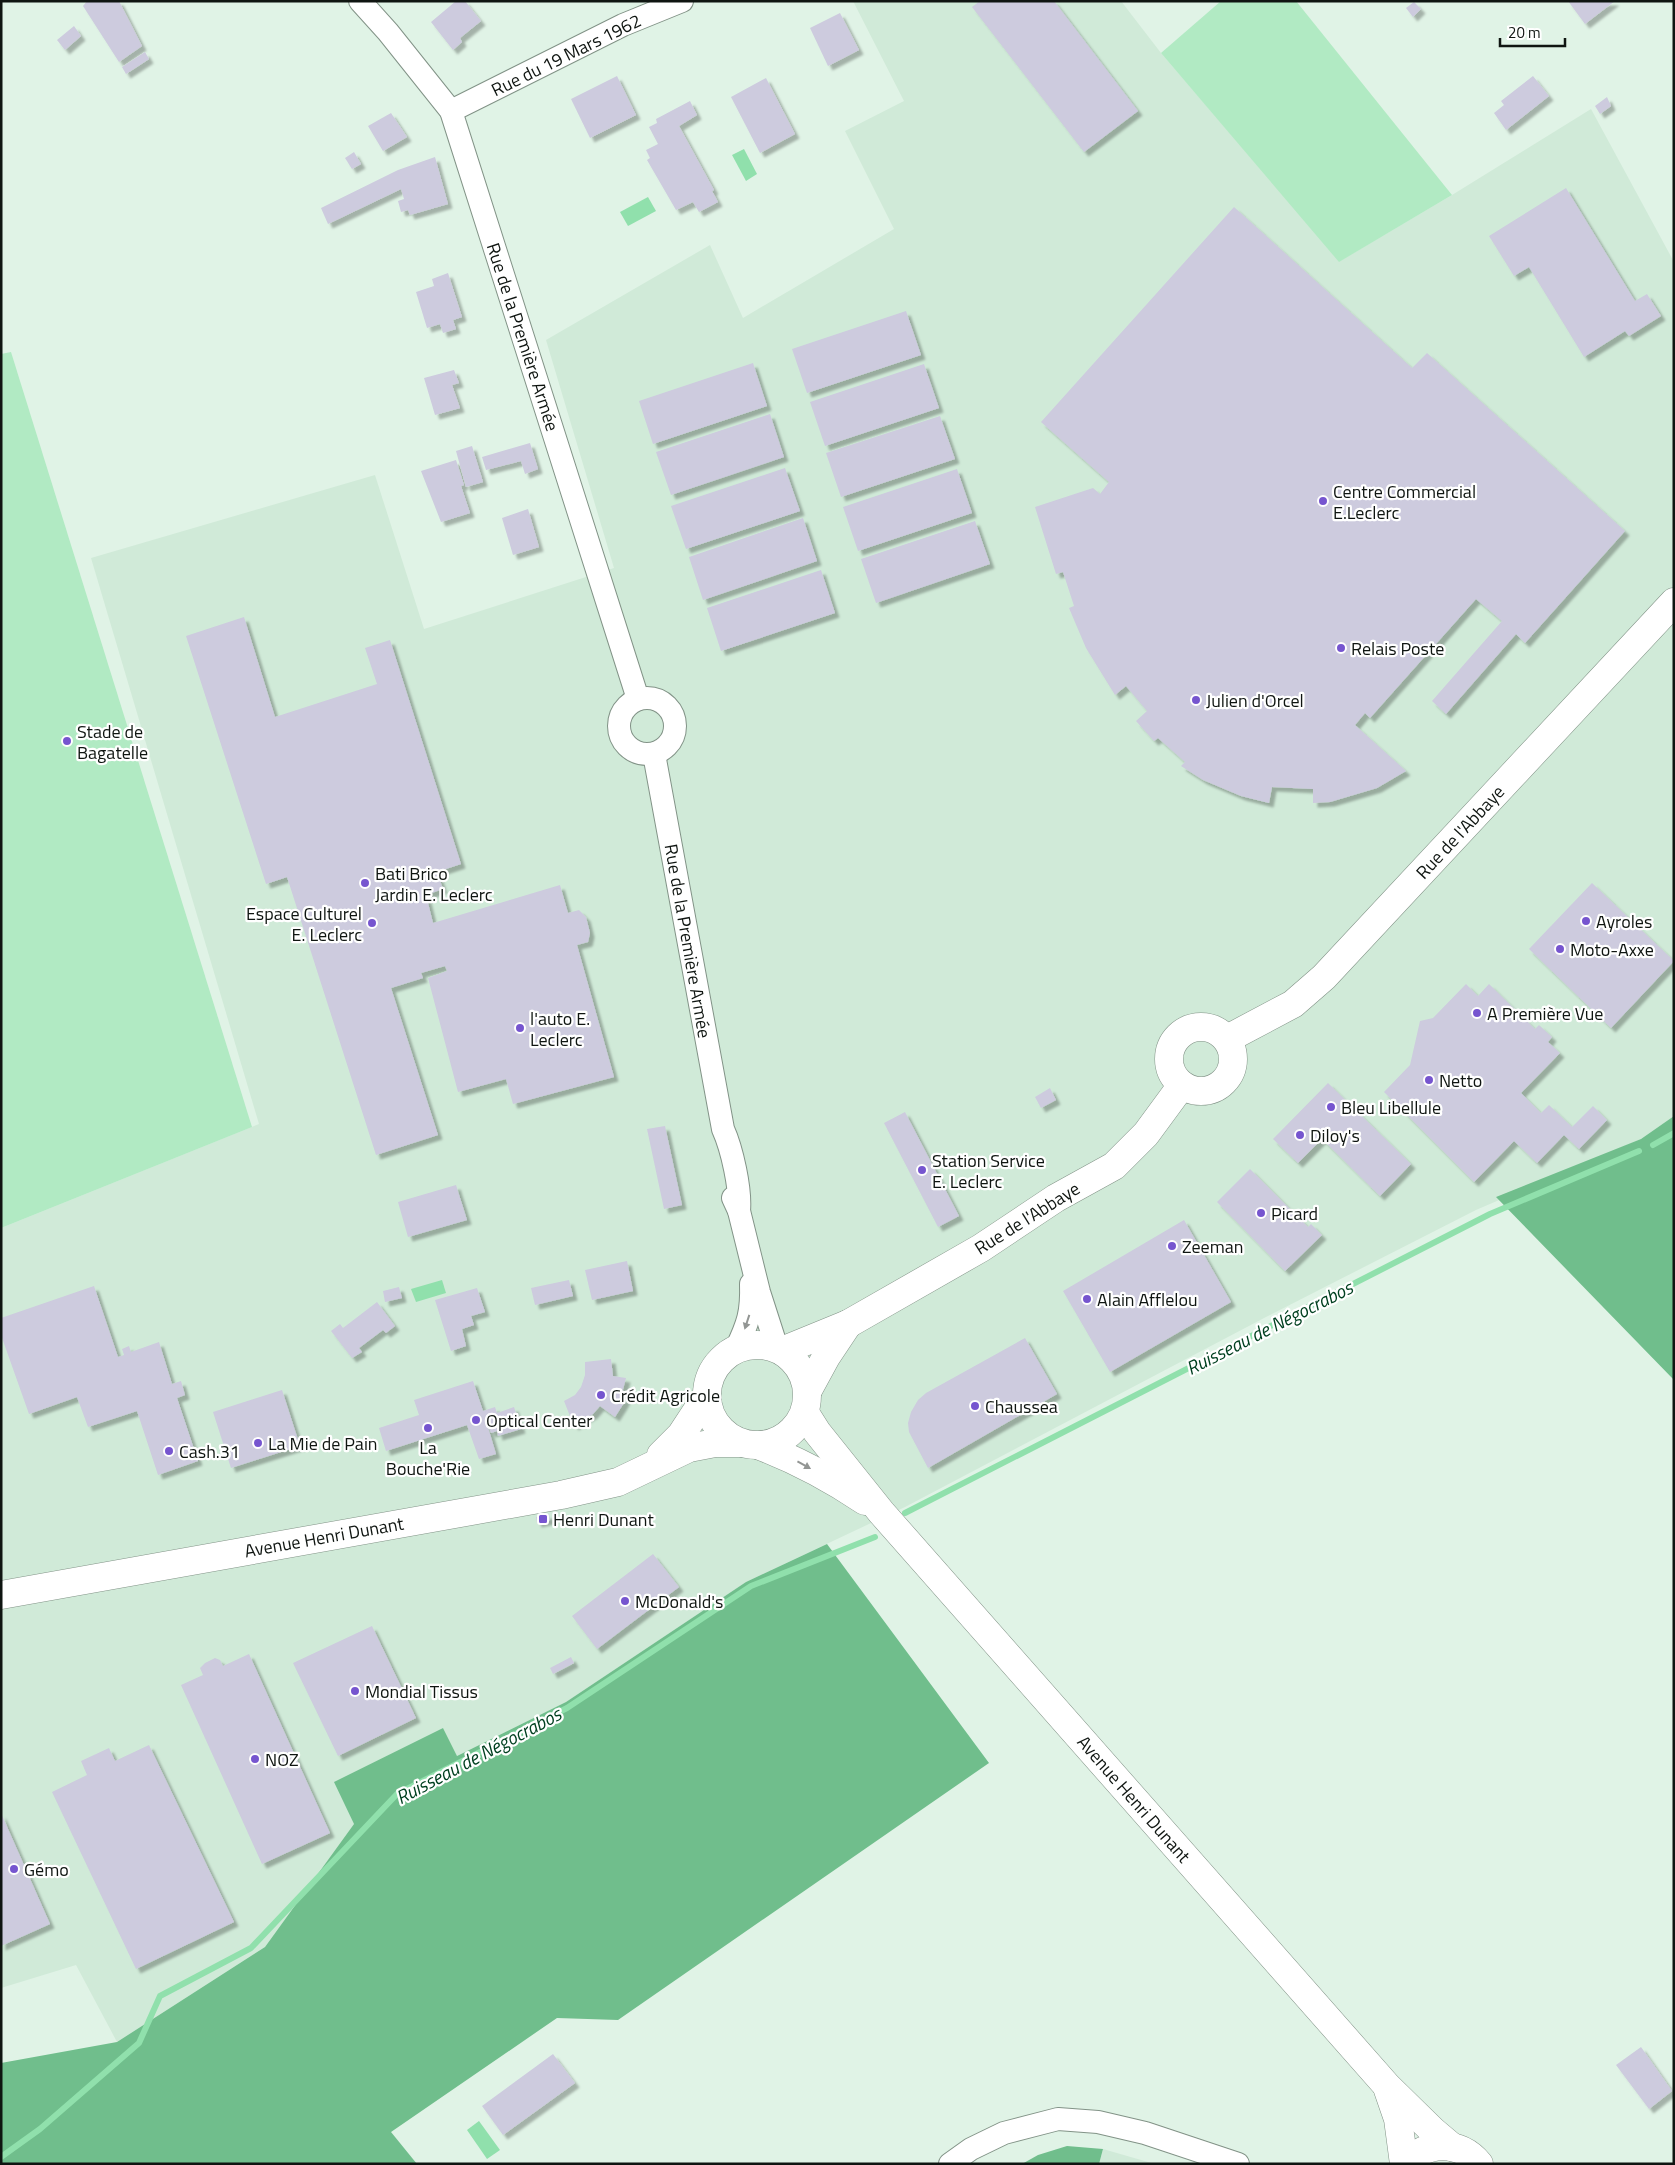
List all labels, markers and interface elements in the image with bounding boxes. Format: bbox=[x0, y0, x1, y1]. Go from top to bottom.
street label: Rue du 19 Mars 1962 bbox=[486, 7, 646, 103]
scale bar bbox=[1500, 15, 1565, 47]
text: 20 m bbox=[1508, 21, 1541, 44]
street label: Rue de la Première Armée bbox=[480, 239, 566, 435]
place label: Centre Commercial E.Leclerc bbox=[1333, 478, 1476, 526]
marker: Centre Commercial E.Leclerc bbox=[1317, 495, 1329, 507]
place label: Relais Poste bbox=[1351, 635, 1444, 662]
marker: Relais Poste bbox=[1335, 642, 1347, 654]
place label: Julien d'Orcel bbox=[1206, 687, 1304, 714]
marker: Julien d'Orcel bbox=[1190, 694, 1202, 706]
place label: Stade de Bagatelle bbox=[77, 718, 148, 766]
marker: Stade de Bagatelle bbox=[61, 735, 73, 747]
street label: Rue de l'Abbaye bbox=[1409, 779, 1511, 885]
street label: Rue de la Première Armée bbox=[658, 842, 718, 1040]
place label: Bati Brico Jardin E. Leclerc bbox=[375, 860, 493, 908]
marker: Bati Brico Jardin E. Leclerc bbox=[359, 877, 371, 889]
place label: Espace Culturel E. Leclerc bbox=[246, 900, 362, 948]
place label: Ayroles bbox=[1596, 908, 1652, 935]
marker: Ayroles bbox=[1580, 915, 1592, 927]
marker: Espace Culturel E. Leclerc bbox=[366, 917, 378, 929]
place label: Moto-Axxe bbox=[1570, 936, 1654, 963]
marker: Moto-Axxe bbox=[1554, 943, 1566, 955]
place label: A Première Vue bbox=[1487, 1000, 1603, 1027]
place label: l'auto E. Leclerc bbox=[530, 1005, 590, 1053]
marker: A Première Vue bbox=[1471, 1007, 1483, 1019]
marker: l'auto E. Leclerc bbox=[514, 1022, 526, 1034]
place label: Netto bbox=[1439, 1067, 1482, 1094]
marker: Netto bbox=[1423, 1074, 1435, 1086]
place label: Bleu Libellule bbox=[1341, 1094, 1441, 1121]
marker: Bleu Libellule bbox=[1325, 1101, 1337, 1113]
place label: Diloy's bbox=[1310, 1122, 1360, 1149]
marker: Diloy's bbox=[1294, 1129, 1306, 1141]
place label: Station Service E. Leclerc bbox=[932, 1147, 1045, 1195]
marker: Station Service E. Leclerc bbox=[916, 1164, 928, 1176]
street label: Rue de l'Abbaye bbox=[969, 1175, 1085, 1261]
place label: Picard bbox=[1271, 1200, 1318, 1227]
marker: Picard bbox=[1255, 1207, 1267, 1219]
place label: Zeeman bbox=[1182, 1233, 1243, 1260]
marker: Zeeman bbox=[1166, 1240, 1178, 1252]
water label: Ruisseau de Négocrabos bbox=[1181, 1272, 1359, 1382]
place label: Alain Afflelou bbox=[1097, 1286, 1197, 1313]
marker: Alain Afflelou bbox=[1081, 1293, 1093, 1305]
one-way arrow bbox=[743, 1315, 751, 1330]
place label: Crédit Agricole bbox=[611, 1382, 720, 1409]
marker: Crédit Agricole bbox=[595, 1389, 607, 1401]
place label: Chaussea bbox=[985, 1393, 1058, 1420]
marker: Chaussea bbox=[969, 1400, 981, 1412]
place label: Optical Center bbox=[486, 1407, 593, 1434]
marker: Optical Center bbox=[470, 1414, 482, 1426]
marker: La Bouche'Rie bbox=[422, 1422, 434, 1434]
place label: La Mie de Pain bbox=[268, 1430, 378, 1457]
place label: La Bouche'Rie bbox=[386, 1434, 470, 1482]
marker: La Mie de Pain bbox=[252, 1437, 264, 1449]
place label: Cash.31 bbox=[179, 1438, 240, 1465]
marker: Cash.31 bbox=[163, 1445, 175, 1457]
one-way arrow bbox=[798, 1461, 811, 1470]
place label: Henri Dunant bbox=[553, 1506, 654, 1533]
street label: Avenue Henri Dunant bbox=[242, 1510, 406, 1564]
marker: Henri Dunant bbox=[537, 1513, 549, 1525]
place label: McDonald's bbox=[635, 1588, 723, 1615]
marker: McDonald's bbox=[619, 1595, 631, 1607]
place label: Mondial Tissus bbox=[365, 1678, 478, 1705]
marker: Mondial Tissus bbox=[349, 1685, 361, 1697]
water label: Ruisseau de Négocrabos bbox=[390, 1698, 568, 1811]
street label: Avenue Henri Dunant bbox=[1071, 1729, 1197, 1869]
place label: NOZ bbox=[265, 1746, 299, 1773]
marker: NOZ bbox=[249, 1753, 261, 1765]
place label: Gémo bbox=[24, 1856, 69, 1883]
marker: Gémo bbox=[8, 1863, 20, 1875]

